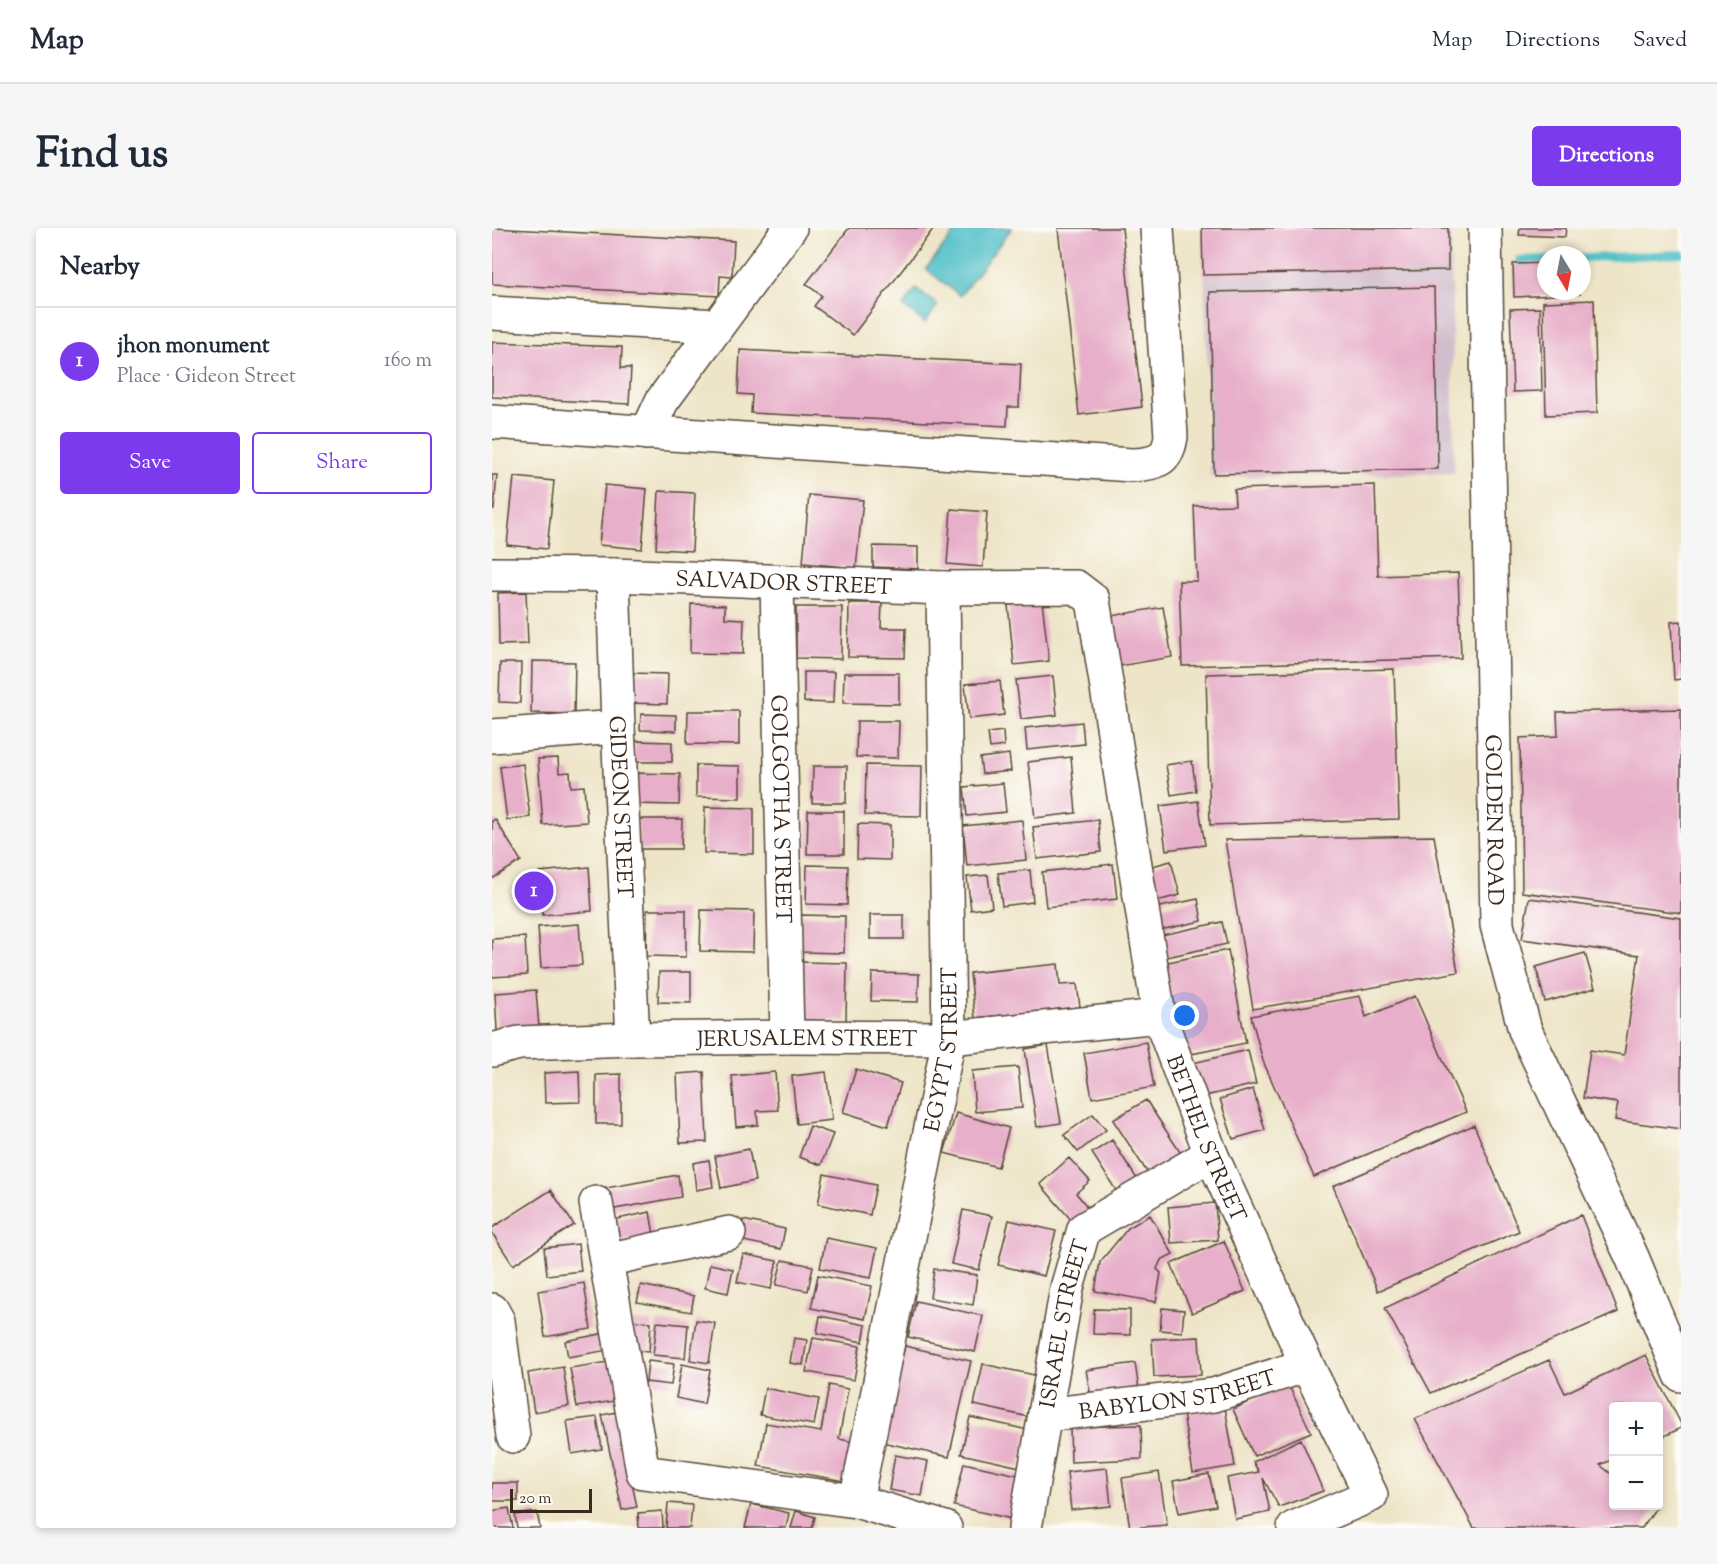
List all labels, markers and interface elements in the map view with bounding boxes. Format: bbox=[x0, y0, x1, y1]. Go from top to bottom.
text: Map bbox=[30, 21, 84, 61]
text: Map bbox=[1432, 26, 1472, 56]
text: Directions bbox=[1505, 26, 1600, 56]
text: Saved bbox=[1633, 26, 1687, 56]
text: Find us bbox=[36, 126, 168, 186]
button: Directions bbox=[1532, 126, 1681, 186]
north arrow bbox=[1537, 246, 1591, 300]
text: Nearby bbox=[60, 249, 140, 286]
text: jhon monument bbox=[117, 331, 270, 363]
text: 1 bbox=[76, 347, 83, 376]
text: 160 m bbox=[384, 347, 432, 376]
text: Place · Gideon Street bbox=[117, 363, 296, 392]
button: Save bbox=[60, 432, 240, 494]
button: Share bbox=[252, 432, 432, 494]
street label: SALVADOR STREET bbox=[675, 564, 893, 605]
street label: GOLGOTHA STREET bbox=[760, 694, 798, 924]
street label: GIDEON STREET bbox=[599, 715, 639, 900]
street label: GOLDEN ROAD bbox=[1475, 734, 1510, 906]
pin: 1 bbox=[514, 868, 554, 914]
street label: EGYPT STREET bbox=[917, 966, 968, 1135]
your location bbox=[1170, 1001, 1199, 1030]
street label: JERUSALEM STREET bbox=[696, 1024, 918, 1057]
street label: BETHEL STREET bbox=[1156, 1051, 1253, 1228]
street label: ISRAEL STREET bbox=[1033, 1236, 1099, 1411]
street label: BABYLON STREET bbox=[1077, 1363, 1281, 1430]
map controls bbox=[1609, 1402, 1663, 1510]
button: + bbox=[1609, 1402, 1663, 1456]
button: − bbox=[1609, 1456, 1663, 1510]
scale bar bbox=[510, 1486, 592, 1514]
text: 20 m bbox=[519, 1488, 552, 1511]

